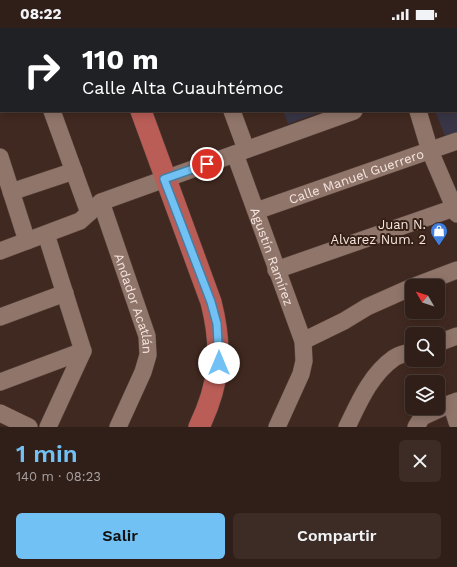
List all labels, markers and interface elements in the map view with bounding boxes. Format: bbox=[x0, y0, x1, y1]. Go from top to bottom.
text: 08:22 bbox=[20, 5, 61, 23]
text: 110 m bbox=[82, 43, 159, 76]
icon: right bbox=[16, 44, 68, 96]
text: Calle Alta Cuauhtémoc bbox=[82, 77, 284, 98]
street label: Calle Manuel Guerrero bbox=[287, 146, 426, 207]
pin bbox=[190, 147, 224, 181]
icon: arrive bbox=[196, 153, 218, 175]
street label: Agustín Ramírez bbox=[248, 205, 297, 308]
place label: Juan N. Alvarez Num. 2 bbox=[330, 217, 426, 247]
shop icon: Juan N. Alvarez Num. 2 bbox=[429, 221, 449, 246]
street label: Andador Acatlán bbox=[112, 251, 155, 354]
north arrow bbox=[405, 279, 445, 319]
map controls bbox=[405, 279, 445, 415]
button: search bbox=[405, 327, 445, 367]
position arrow bbox=[198, 342, 240, 384]
button: layers bbox=[405, 375, 445, 415]
text: 1 min bbox=[16, 440, 78, 468]
button: close bbox=[399, 440, 441, 482]
text: 140 m · 08:23 bbox=[16, 469, 101, 484]
button: Salir bbox=[16, 513, 225, 559]
button: Compartir bbox=[233, 513, 441, 559]

